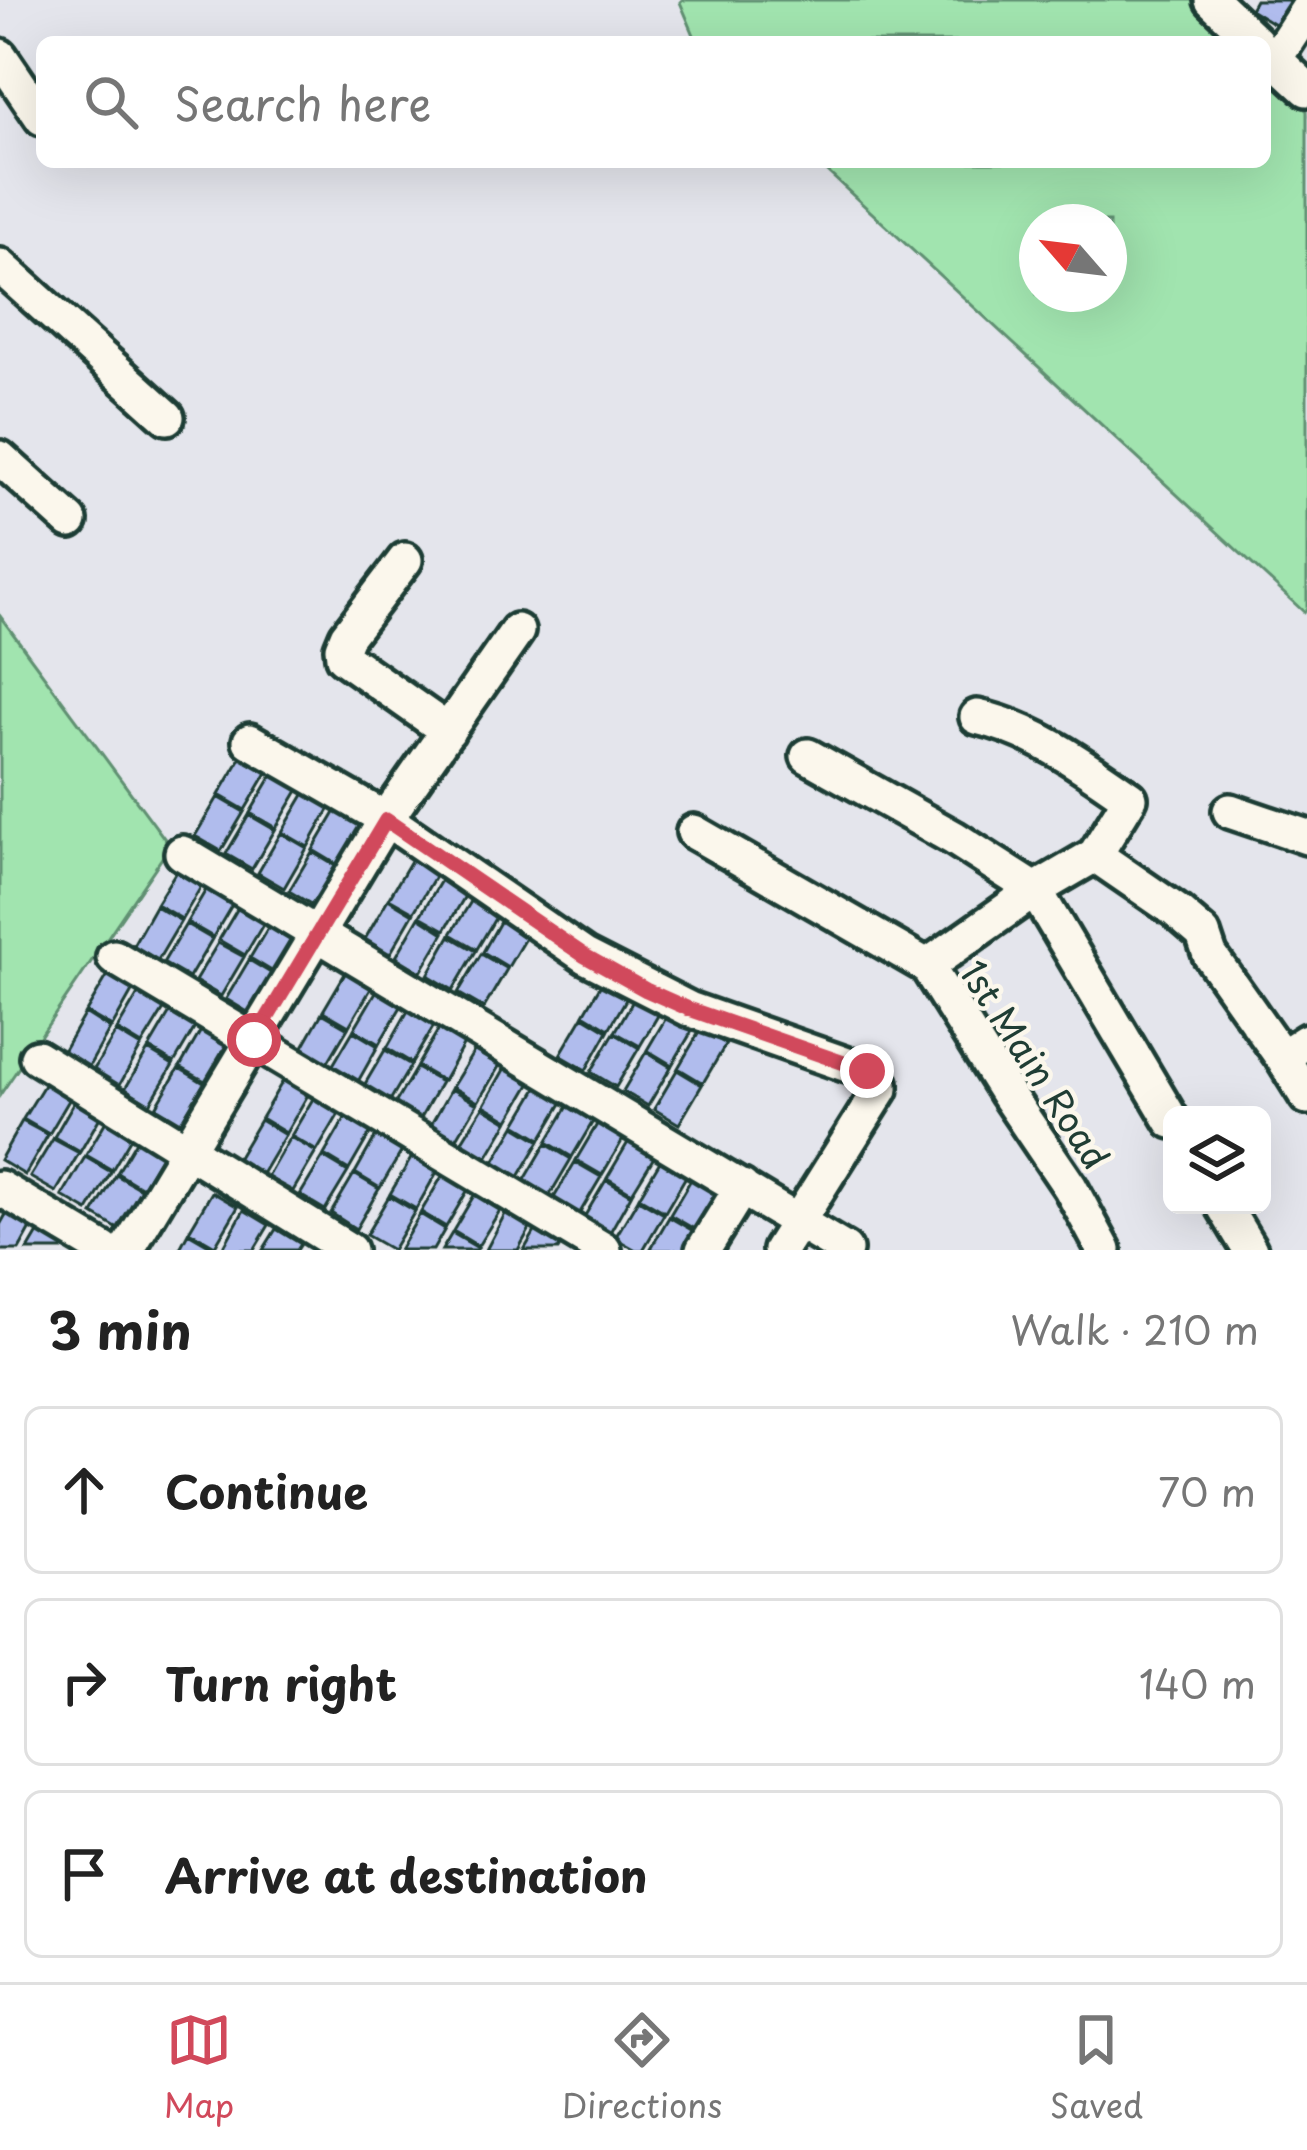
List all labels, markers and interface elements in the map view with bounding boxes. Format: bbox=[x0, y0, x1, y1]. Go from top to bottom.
search box bbox=[36, 36, 1271, 168]
text: Search here bbox=[174, 68, 431, 136]
icon: search bbox=[78, 69, 144, 135]
north arrow bbox=[1019, 204, 1127, 312]
street label: 1st Main Road bbox=[948, 949, 1124, 1179]
route start bbox=[227, 1013, 281, 1067]
route end bbox=[840, 1044, 894, 1098]
map controls bbox=[1163, 1106, 1271, 1214]
button: layers bbox=[1163, 1106, 1271, 1214]
text: 3 min bbox=[48, 1290, 192, 1367]
text: Walk · 210 m bbox=[1010, 1299, 1259, 1358]
text: Continue bbox=[165, 1456, 368, 1524]
icon: ahead bbox=[51, 1457, 117, 1523]
text: 70 m bbox=[1158, 1461, 1256, 1520]
text: Turn right bbox=[165, 1648, 397, 1716]
icon: right bbox=[51, 1649, 117, 1715]
text: 140 m bbox=[1139, 1653, 1256, 1712]
text: Arrive at destination bbox=[165, 1840, 648, 1908]
icon: arrive bbox=[51, 1841, 117, 1907]
tab: Map bbox=[164, 2007, 234, 2129]
tab: Directions bbox=[562, 2007, 722, 2129]
tab: Saved bbox=[1050, 2007, 1143, 2129]

